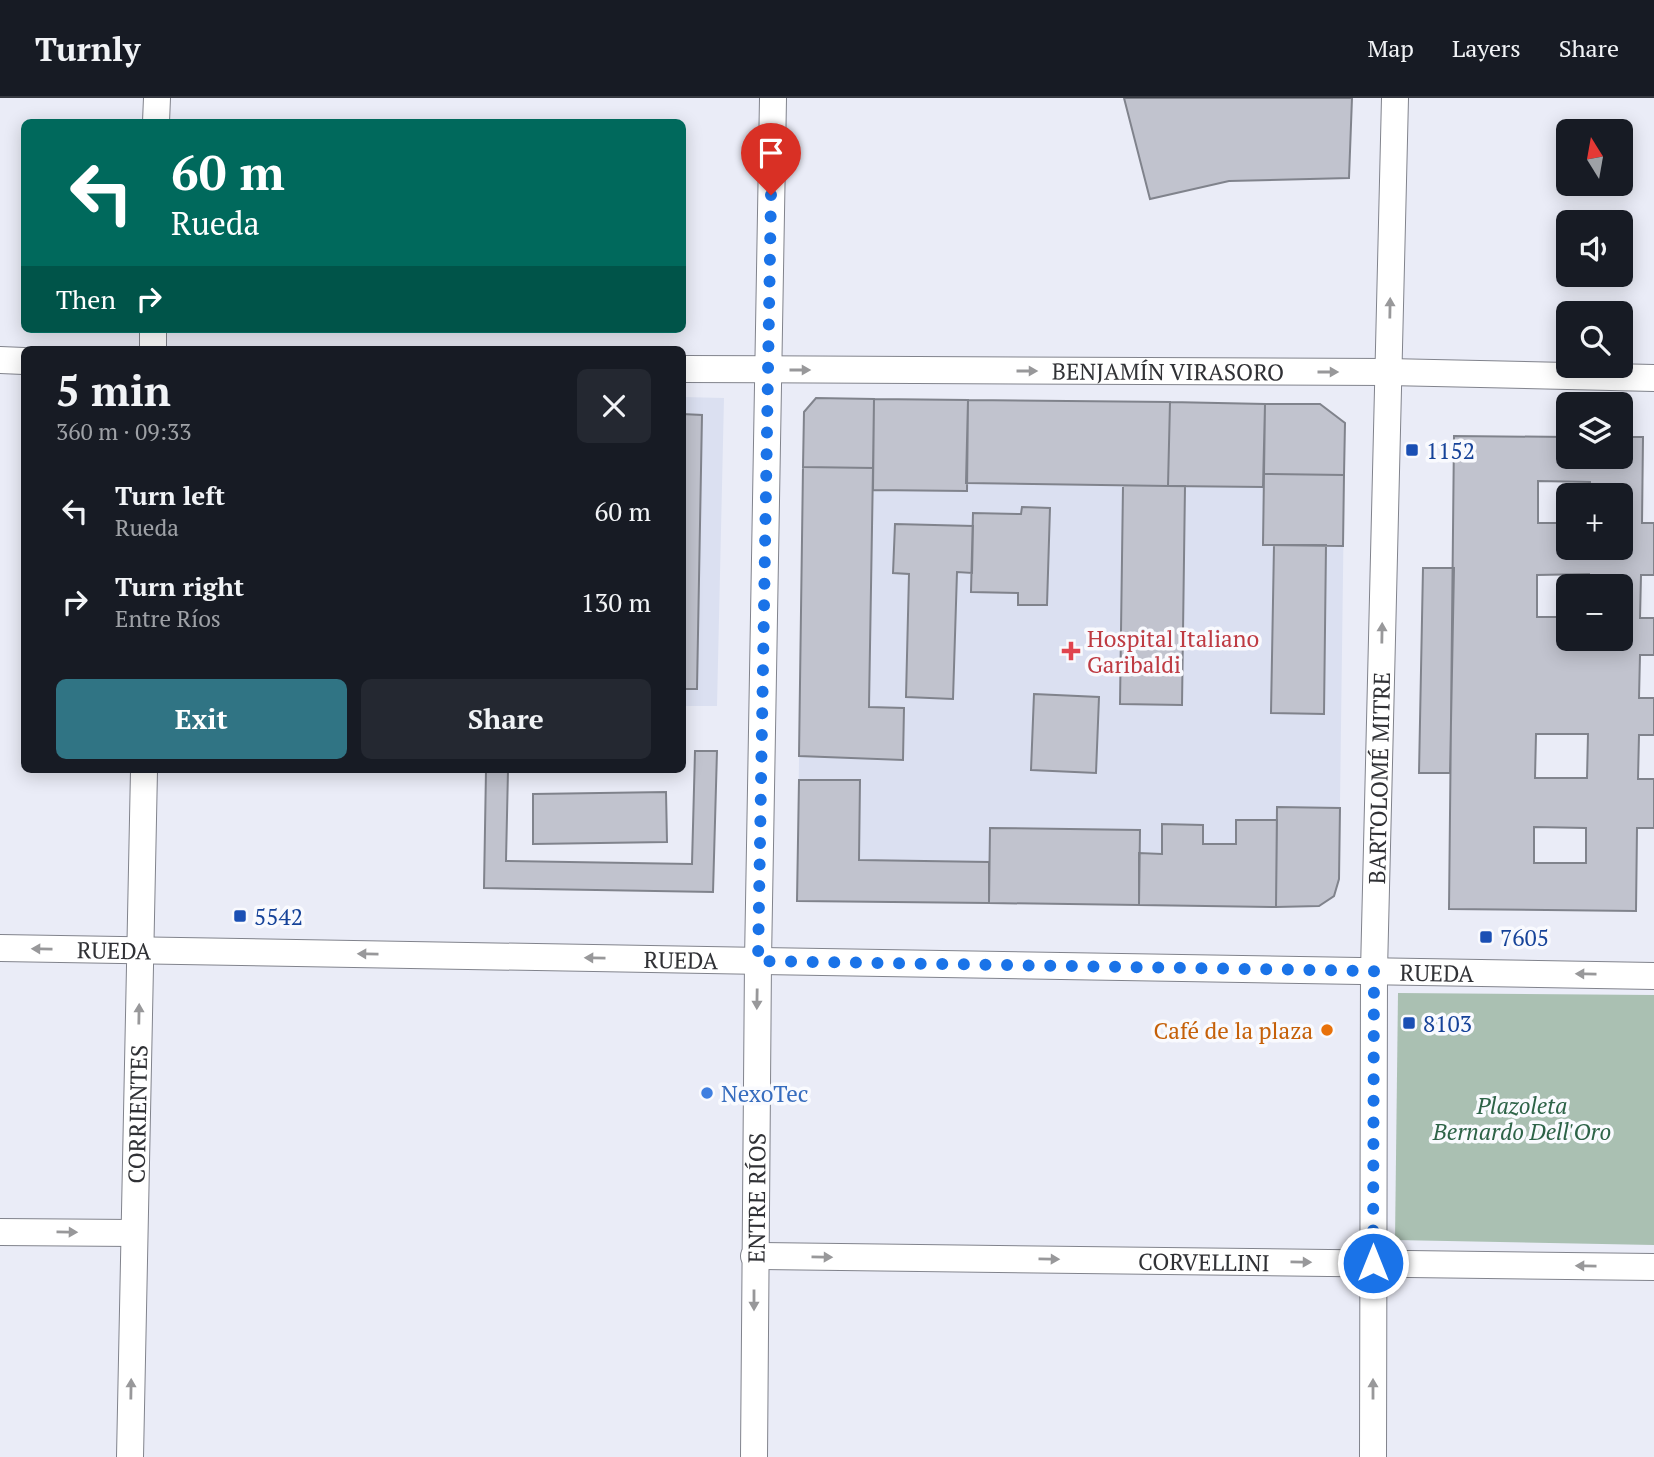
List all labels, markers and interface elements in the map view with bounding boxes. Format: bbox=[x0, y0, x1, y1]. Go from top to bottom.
text: Turnly bbox=[35, 27, 140, 70]
text: Map bbox=[1367, 32, 1414, 64]
text: Layers bbox=[1452, 32, 1521, 64]
text: Share bbox=[1559, 32, 1619, 64]
north arrow bbox=[1556, 119, 1633, 196]
map controls bbox=[1556, 119, 1633, 651]
pin bbox=[741, 123, 801, 195]
icon: arrive bbox=[752, 134, 790, 172]
text: 60 m bbox=[171, 139, 285, 204]
icon: left bbox=[56, 147, 147, 238]
text: Rueda bbox=[171, 202, 260, 244]
button: sound bbox=[1556, 210, 1633, 287]
icon: right bbox=[130, 280, 168, 318]
text: Then bbox=[56, 282, 116, 316]
one-way arrow bbox=[1384, 297, 1396, 319]
button: search bbox=[1556, 301, 1633, 378]
street label: BENJAMÍN VIRASORO bbox=[1052, 355, 1284, 387]
text: 5 min bbox=[56, 362, 171, 418]
one-way arrow bbox=[789, 364, 811, 376]
one-way arrow bbox=[1016, 365, 1038, 377]
one-way arrow bbox=[1317, 366, 1339, 378]
button: close bbox=[577, 369, 651, 443]
button: layers bbox=[1556, 392, 1633, 469]
text: 360 m · 09:33 bbox=[56, 416, 191, 447]
place label: 1152 bbox=[1426, 435, 1475, 466]
marker: 1152 bbox=[1404, 442, 1420, 458]
text: Turn left bbox=[115, 478, 225, 512]
button: + bbox=[1556, 483, 1633, 560]
icon: left bbox=[56, 492, 94, 530]
text: 60 m bbox=[595, 494, 651, 528]
text: Rueda bbox=[115, 512, 179, 543]
text: Turn right bbox=[115, 569, 244, 603]
button: − bbox=[1556, 574, 1633, 651]
icon: right bbox=[56, 583, 94, 621]
text: 130 m bbox=[581, 585, 651, 619]
text: Entre Ríos bbox=[115, 603, 221, 634]
one-way arrow bbox=[1376, 622, 1388, 644]
place label: Hospital Italiano Garibaldi bbox=[1087, 623, 1259, 680]
marker: Hospital Italiano Garibaldi bbox=[1061, 641, 1081, 661]
street label: BARTOLOMÉ MITRE bbox=[1361, 671, 1397, 885]
button: Exit bbox=[56, 679, 347, 759]
button: Share bbox=[361, 679, 651, 759]
place label: 5542 bbox=[254, 901, 303, 932]
marker: 5542 bbox=[232, 908, 248, 924]
place label: 7605 bbox=[1500, 922, 1549, 953]
marker: 7605 bbox=[1478, 929, 1494, 945]
street label: RUEDA bbox=[77, 934, 152, 966]
one-way arrow bbox=[31, 943, 53, 955]
street label: RUEDA bbox=[644, 943, 719, 976]
one-way arrow bbox=[357, 948, 379, 960]
one-way arrow bbox=[584, 952, 606, 964]
street label: RUEDA bbox=[1399, 956, 1474, 988]
one-way arrow bbox=[1575, 969, 1597, 980]
one-way arrow bbox=[751, 988, 763, 1010]
one-way arrow bbox=[133, 1003, 145, 1025]
place label: 8103 bbox=[1423, 1008, 1472, 1039]
place label: Café de la plaza bbox=[1154, 1015, 1313, 1046]
marker: 8103 bbox=[1401, 1015, 1417, 1031]
marker: Café de la plaza bbox=[1319, 1022, 1335, 1038]
street label: CORRIENTES bbox=[120, 1044, 154, 1184]
place label: NexoTec bbox=[721, 1078, 808, 1109]
marker: NexoTec bbox=[699, 1085, 715, 1101]
park label: Plazoleta Bernardo Dell'Oro bbox=[1432, 1090, 1611, 1147]
street label: ENTRE RÍOS bbox=[740, 1133, 772, 1263]
position arrow bbox=[1336, 1226, 1410, 1300]
one-way arrow bbox=[56, 1227, 78, 1238]
street label: CORVELLINI bbox=[1138, 1245, 1270, 1278]
one-way arrow bbox=[811, 1251, 833, 1263]
one-way arrow bbox=[1039, 1254, 1061, 1265]
one-way arrow bbox=[1291, 1257, 1313, 1268]
one-way arrow bbox=[1575, 1260, 1597, 1272]
one-way arrow bbox=[748, 1289, 760, 1311]
one-way arrow bbox=[126, 1378, 137, 1400]
one-way arrow bbox=[1367, 1378, 1379, 1400]

